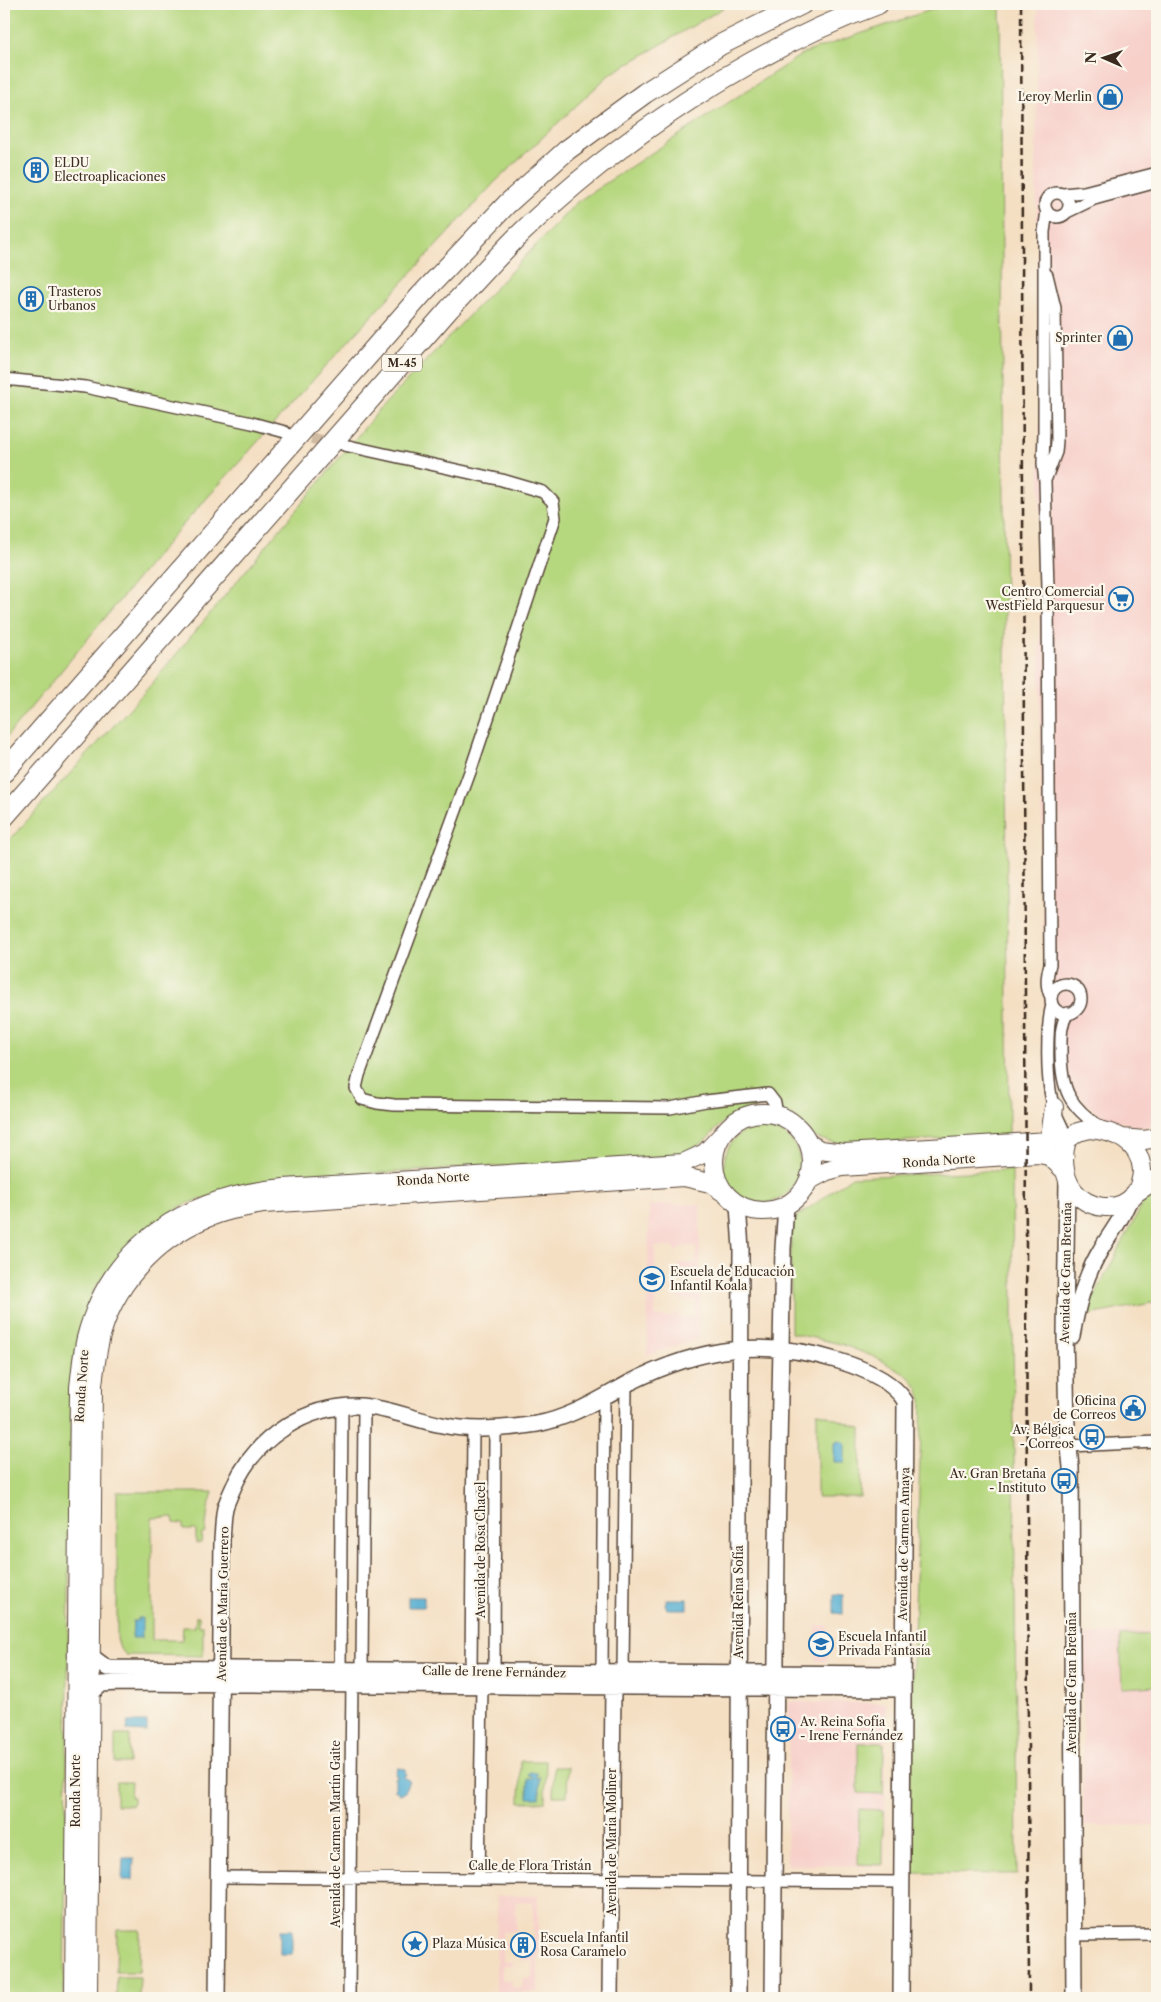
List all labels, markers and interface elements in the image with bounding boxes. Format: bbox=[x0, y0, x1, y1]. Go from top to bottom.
north arrow bbox=[1078, 32, 1128, 82]
text: N bbox=[1082, 51, 1100, 64]
shop icon: Leroy Merlin bbox=[1097, 84, 1123, 110]
place label: Leroy Merlin bbox=[1018, 89, 1092, 104]
place label: ELDU Electroaplicaciones bbox=[54, 155, 166, 184]
building icon: ELDU Electroaplicaciones bbox=[23, 157, 49, 183]
place label: Trasteros Urbanos bbox=[48, 284, 101, 313]
building icon: Trasteros Urbanos bbox=[18, 286, 44, 312]
shop icon: Sprinter bbox=[1107, 325, 1133, 351]
place label: Sprinter bbox=[1055, 330, 1102, 345]
road number: M-45 bbox=[382, 354, 422, 372]
place label: Centro Comercial WestField Parquesur bbox=[985, 584, 1104, 613]
supermarket icon: Centro Comercial WestField Parquesur bbox=[1108, 586, 1134, 612]
street label: Ronda Norte bbox=[902, 1150, 976, 1171]
street label: Ronda Norte bbox=[396, 1168, 470, 1189]
street label: Avenida de Gran Bretaña bbox=[1057, 1201, 1074, 1345]
place label: Escuela de Educación Infantil Koala bbox=[670, 1264, 795, 1293]
school or university icon: Escuela de Educación Infantil Koala bbox=[639, 1266, 665, 1292]
street label: Ronda Norte bbox=[71, 1349, 92, 1423]
place label: Oficina de Correos bbox=[1053, 1393, 1117, 1422]
public building icon: Oficina de Correos bbox=[1120, 1395, 1146, 1421]
place label: Av. Bélgica - Correos bbox=[1011, 1422, 1075, 1451]
bus stop icon: Av. Bélgica - Correos bbox=[1079, 1424, 1105, 1450]
street label: Avenida de Carmen Amaya bbox=[895, 1466, 912, 1622]
place label: Av. Gran Bretaña - Instituto bbox=[949, 1466, 1047, 1495]
bus stop icon: Av. Gran Bretaña - Instituto bbox=[1051, 1468, 1077, 1494]
street label: Avenida de Rosa Chacel bbox=[473, 1481, 488, 1619]
street label: Avenida de María Guerrero bbox=[214, 1526, 231, 1683]
street label: Avenida Reina Sofía bbox=[731, 1544, 746, 1660]
street label: Avenida de Gran Bretaña bbox=[1064, 1611, 1079, 1755]
place label: Escuela Infantil Privada Fantasía bbox=[838, 1629, 931, 1658]
school or university icon: Escuela Infantil Privada Fantasía bbox=[808, 1631, 834, 1657]
street label: Calle de Irene Fernández bbox=[422, 1663, 566, 1680]
place label: Av. Reina Sofía - Irene Fernández bbox=[799, 1714, 903, 1743]
bus stop icon: Av. Reina Sofía - Irene Fernández bbox=[770, 1716, 796, 1742]
street label: Avenida de Carmen Martín Gaite bbox=[328, 1740, 343, 1929]
street label: Ronda Norte bbox=[68, 1754, 83, 1828]
street label: Avenida de María Moliner bbox=[604, 1768, 619, 1917]
street label: Calle de Flora Tristán bbox=[469, 1858, 592, 1873]
place label: Escuela Infantil Rosa Caramelo bbox=[540, 1930, 629, 1959]
place icon: Plaza Música bbox=[402, 1931, 428, 1957]
building icon: Escuela Infantil Rosa Caramelo bbox=[510, 1932, 536, 1958]
place label: Plaza Música bbox=[432, 1936, 507, 1951]

